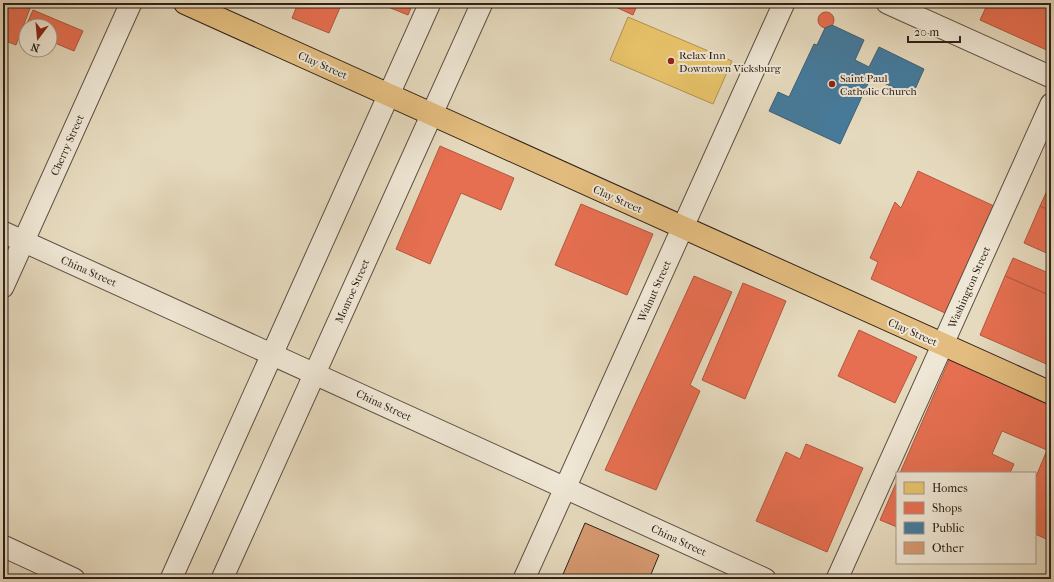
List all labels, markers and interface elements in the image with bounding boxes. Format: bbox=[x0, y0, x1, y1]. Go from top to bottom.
north arrow bbox=[18, 18, 58, 58]
scale bar bbox=[908, 18, 960, 44]
text: 20 m bbox=[914, 25, 939, 39]
text: N bbox=[29, 40, 41, 55]
street label: Clay Street bbox=[296, 49, 350, 82]
place label: Relax Inn Downtown Vicksburg bbox=[679, 49, 781, 75]
marker: Relax Inn Downtown Vicksburg bbox=[666, 56, 676, 66]
place label: Saint Paul Catholic Church bbox=[840, 72, 918, 98]
marker: Saint Paul Catholic Church bbox=[827, 79, 837, 89]
street label: Cherry Street bbox=[48, 113, 87, 178]
street label: Clay Street bbox=[591, 183, 645, 216]
street label: Washington Street bbox=[945, 244, 993, 331]
street label: China Street bbox=[59, 253, 119, 290]
street label: Monroe Street bbox=[333, 257, 372, 325]
street label: Walnut Street bbox=[635, 258, 674, 325]
street label: Clay Street bbox=[886, 316, 940, 349]
street label: China Street bbox=[354, 387, 414, 424]
legend bbox=[896, 472, 1036, 564]
text: Homes bbox=[932, 481, 968, 495]
text: Shops bbox=[932, 501, 962, 515]
text: Public bbox=[932, 521, 964, 535]
street label: China Street bbox=[649, 522, 709, 559]
text: Other bbox=[932, 541, 964, 555]

